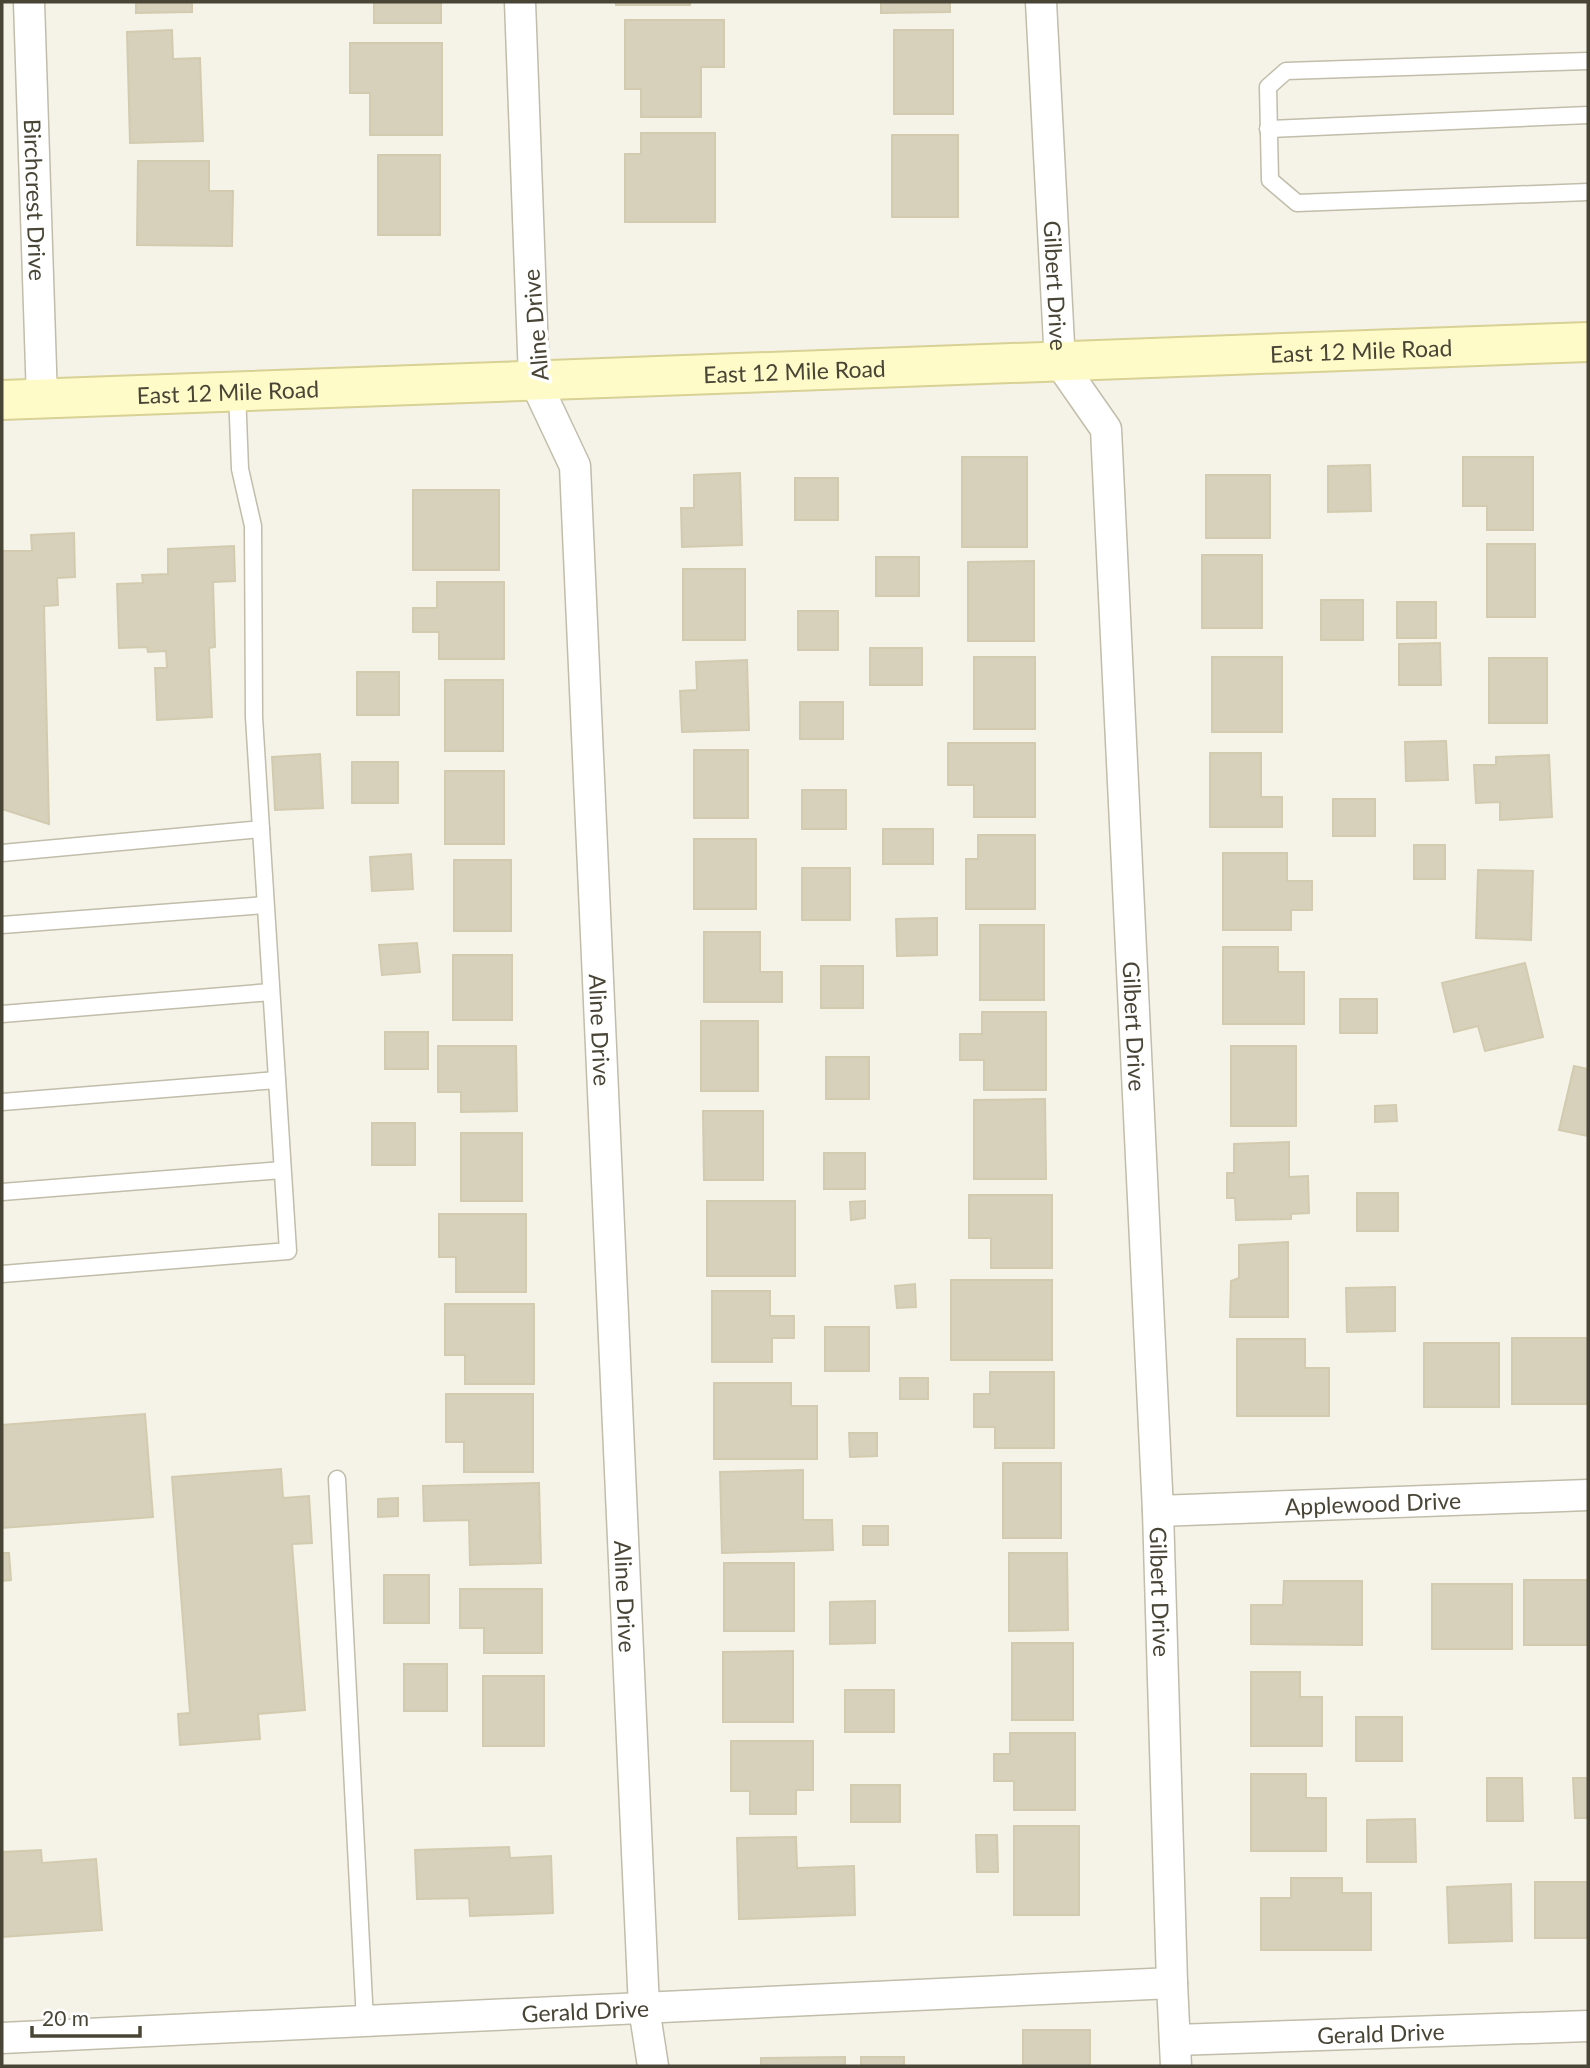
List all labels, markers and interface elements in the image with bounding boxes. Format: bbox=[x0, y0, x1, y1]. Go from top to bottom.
street label: Birchcrest Drive bbox=[19, 119, 52, 281]
street label: Gilbert Drive bbox=[1039, 220, 1073, 351]
street label: Aline Drive bbox=[516, 268, 554, 382]
street label: East 12 Mile Road bbox=[1269, 333, 1453, 368]
street label: East 12 Mile Road bbox=[703, 354, 886, 388]
street label: East 12 Mile Road bbox=[136, 374, 320, 409]
street label: Gilbert Drive bbox=[1118, 961, 1152, 1092]
street label: Aline Drive bbox=[584, 973, 617, 1087]
street label: Applewood Drive bbox=[1284, 1486, 1462, 1520]
street label: Gilbert Drive bbox=[1144, 1526, 1176, 1657]
street label: Aline Drive bbox=[609, 1540, 642, 1653]
scale bar bbox=[32, 1994, 140, 2038]
street label: Gerald Drive bbox=[521, 1994, 650, 2028]
text: 20 m bbox=[42, 2005, 89, 2030]
street label: Gerald Drive bbox=[1317, 2017, 1445, 2049]

